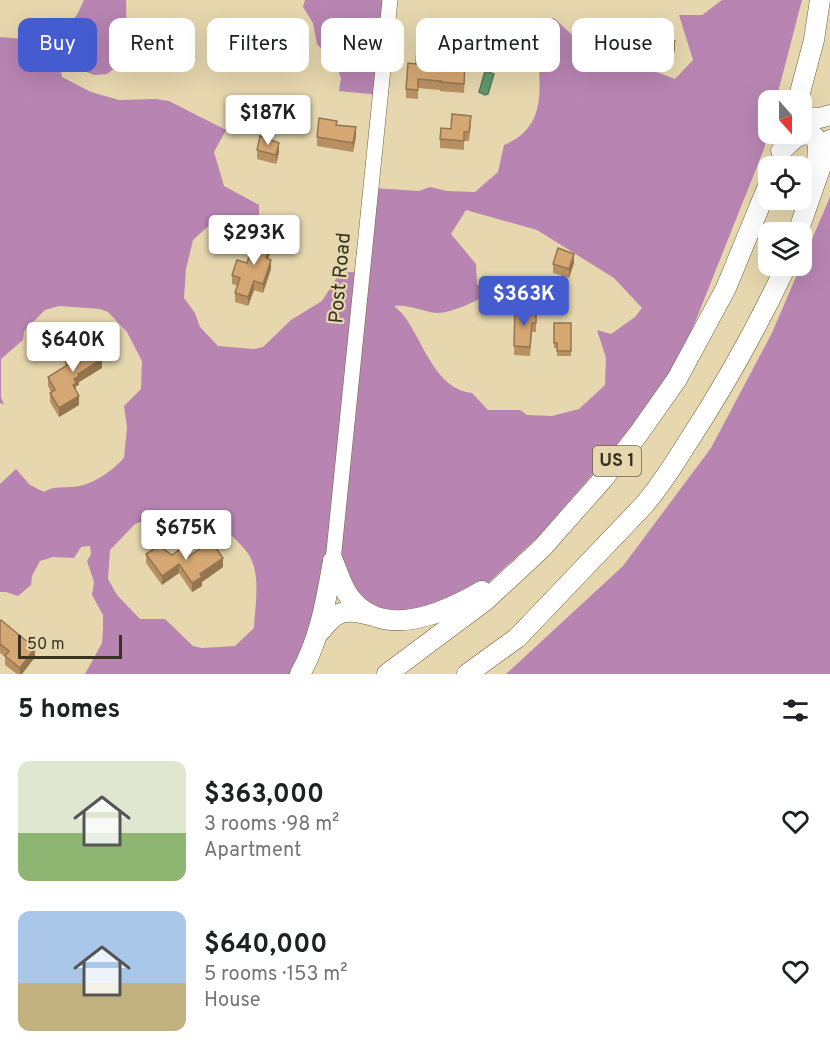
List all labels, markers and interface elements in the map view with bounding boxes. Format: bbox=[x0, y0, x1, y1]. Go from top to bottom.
chip: Buy bbox=[18, 18, 97, 72]
chip: Rent bbox=[109, 18, 195, 72]
chip: Filters bbox=[207, 18, 309, 72]
chip: New bbox=[321, 18, 404, 72]
chip: Apartment bbox=[416, 18, 560, 72]
chip: House bbox=[572, 18, 674, 72]
north arrow bbox=[758, 90, 812, 144]
map controls bbox=[758, 90, 812, 276]
pin: $187K bbox=[226, 95, 310, 146]
text: $187K bbox=[239, 101, 297, 127]
button: locate bbox=[758, 156, 812, 210]
pin: $293K bbox=[212, 215, 296, 266]
text: $293K bbox=[223, 221, 285, 247]
button: layers bbox=[758, 222, 812, 276]
street label: Post Road bbox=[324, 231, 358, 325]
pin: $363K bbox=[482, 276, 566, 327]
text: $363K bbox=[493, 282, 555, 308]
pin: $640K bbox=[31, 322, 115, 373]
text: $640K bbox=[41, 328, 105, 354]
road number: US 1 bbox=[593, 446, 641, 476]
pin: $675K bbox=[144, 510, 228, 561]
text: $675K bbox=[155, 516, 217, 542]
scale bar bbox=[18, 632, 122, 660]
text: 50 m bbox=[27, 635, 65, 655]
text: 5 homes bbox=[18, 694, 120, 727]
icon: filters bbox=[779, 694, 812, 727]
text: $363,000 bbox=[204, 779, 324, 812]
icon: home bbox=[66, 785, 138, 857]
icon: heart bbox=[779, 805, 812, 838]
text: 3 rooms · 98 m² bbox=[204, 812, 339, 838]
text: Apartment bbox=[204, 838, 302, 864]
text: $640,000 bbox=[204, 929, 327, 962]
icon: home bbox=[66, 935, 138, 1007]
icon: heart bbox=[779, 955, 812, 988]
text: 5 rooms · 153 m² bbox=[204, 962, 347, 988]
text: House bbox=[204, 988, 260, 1014]

